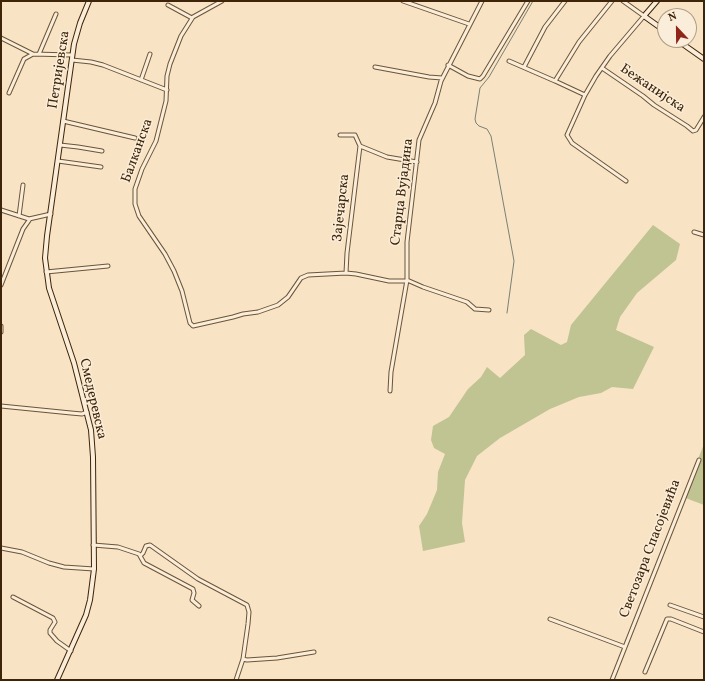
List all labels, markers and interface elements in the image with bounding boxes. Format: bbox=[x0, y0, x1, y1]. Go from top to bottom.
north arrow bbox=[657, 8, 697, 48]
text: N bbox=[666, 9, 679, 26]
street label: Петријевска bbox=[46, 30, 74, 110]
street label: Бежанијска bbox=[616, 61, 688, 117]
street label: Балканска bbox=[119, 117, 157, 185]
street label: Старца Вујадина bbox=[388, 137, 418, 247]
street label: Зајечарска bbox=[330, 173, 354, 243]
street label: Смедеревска bbox=[75, 357, 109, 441]
street label: Светозара Спасојевића bbox=[617, 477, 685, 621]

